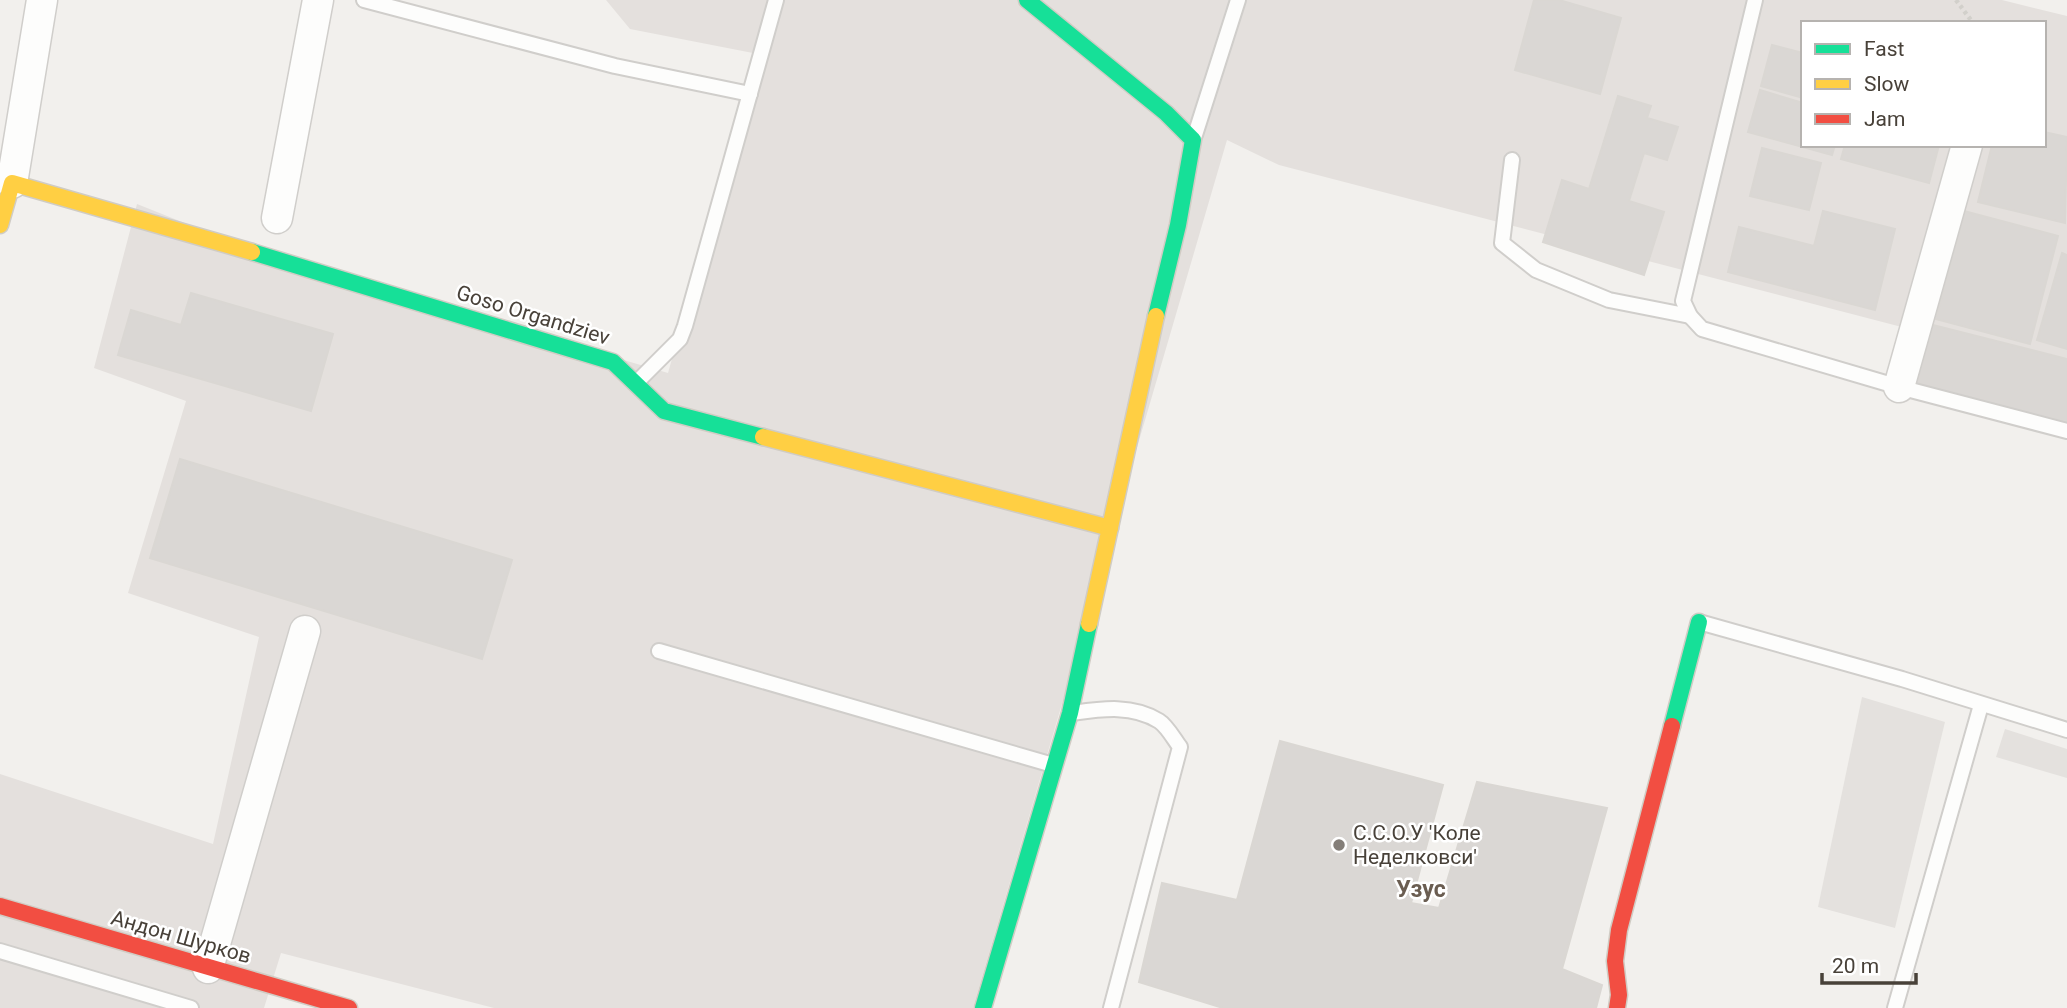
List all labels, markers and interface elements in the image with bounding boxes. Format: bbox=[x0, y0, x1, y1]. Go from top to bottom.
legend bbox=[1801, 21, 2046, 147]
text: Fast bbox=[1864, 37, 1905, 61]
text: Slow bbox=[1864, 72, 1910, 96]
text: Jam bbox=[1864, 107, 1905, 131]
street label: Goso Organdziev bbox=[453, 280, 613, 350]
place label: С.С.О.У 'Коле Неделковси' bbox=[1353, 821, 1481, 869]
marker: С.С.О.У 'Коле Неделковси' bbox=[1331, 837, 1347, 853]
district label: Узус bbox=[1396, 876, 1446, 903]
street label: Андон Шурков bbox=[108, 906, 254, 968]
scale bar bbox=[1822, 942, 1916, 986]
text: 20 m bbox=[1832, 954, 1879, 978]

